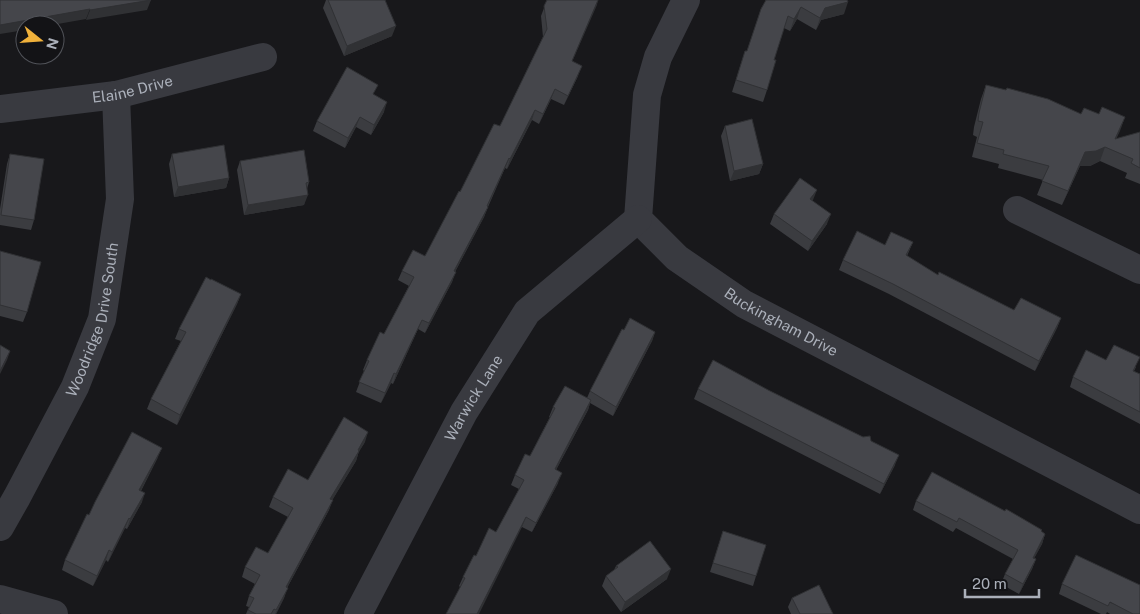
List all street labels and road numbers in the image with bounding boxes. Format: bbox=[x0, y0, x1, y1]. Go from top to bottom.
street label: Elaine Drive bbox=[91, 72, 174, 106]
street label: Woodridge Drive South bbox=[62, 241, 121, 400]
street label: Buckingham Drive bbox=[721, 284, 841, 359]
street label: Warwick Lane bbox=[441, 352, 506, 444]

